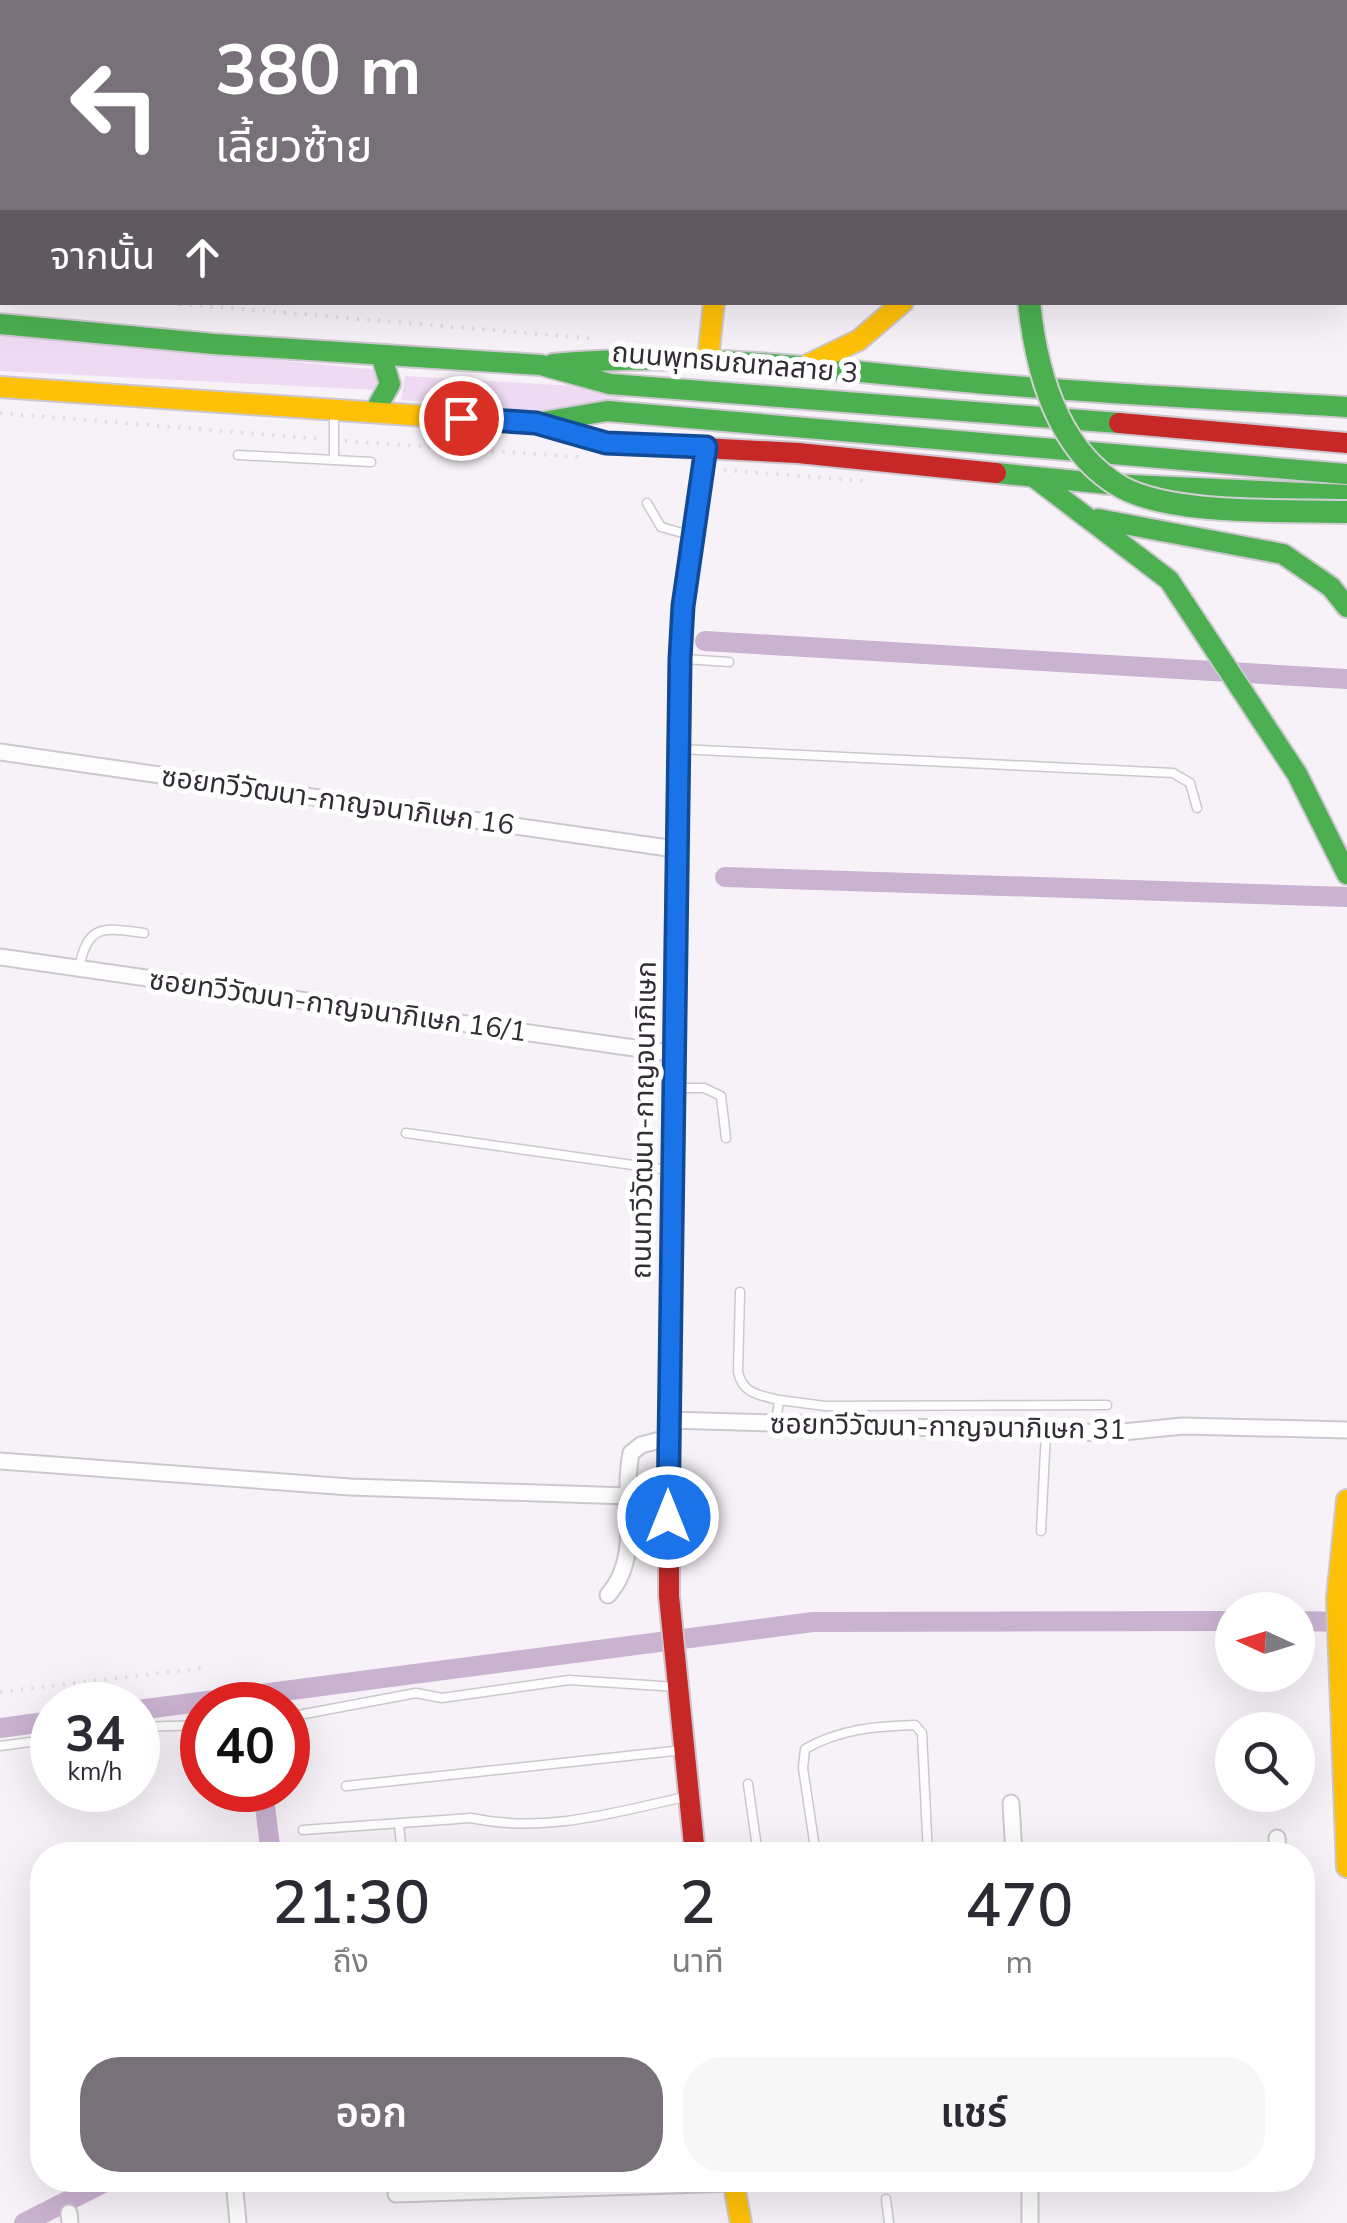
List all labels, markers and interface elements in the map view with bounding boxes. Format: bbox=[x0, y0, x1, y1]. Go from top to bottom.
text: 380 m bbox=[215, 23, 421, 119]
icon: left bbox=[50, 40, 180, 170]
text: เลี้ยวซ้าย bbox=[215, 117, 372, 178]
icon: ahead bbox=[175, 230, 230, 285]
text: จากนั้น bbox=[50, 231, 155, 282]
street label: ถนนพุทธมณฑลสาย 3 bbox=[610, 333, 860, 393]
pin bbox=[419, 376, 504, 461]
icon: arrive bbox=[434, 391, 489, 446]
street label: ซอยทวีวัฒนา-กาญจนาภิเษก 16 bbox=[159, 757, 517, 845]
street label: ซอยทวีวัฒนา-กาญจนาภิเษก 16/1 bbox=[147, 961, 529, 1051]
street label: ถนนทวีวัฒนา-กาญจนาภิเษก bbox=[622, 961, 666, 1279]
street label: ซอยทวีวัฒนา-กาญจนาภิเษก 31 bbox=[770, 1405, 1126, 1449]
position arrow bbox=[616, 1465, 720, 1569]
north arrow bbox=[1215, 1592, 1315, 1692]
map controls bbox=[1215, 1592, 1315, 1812]
speed limit sign: 40 bbox=[180, 1682, 310, 1812]
text: 34 bbox=[65, 1700, 125, 1769]
button: search bbox=[1215, 1712, 1315, 1812]
text: km/h bbox=[67, 1755, 123, 1789]
text: 21:30 bbox=[272, 1862, 430, 1944]
text: 2 bbox=[680, 1862, 716, 1944]
text: 470 bbox=[965, 1865, 1073, 1947]
text: ถึง bbox=[333, 1940, 369, 1983]
text: นาที bbox=[672, 1940, 724, 1983]
text: m bbox=[1006, 1941, 1033, 1984]
button: ออก bbox=[80, 2057, 663, 2172]
button: แชร์ bbox=[683, 2057, 1265, 2172]

